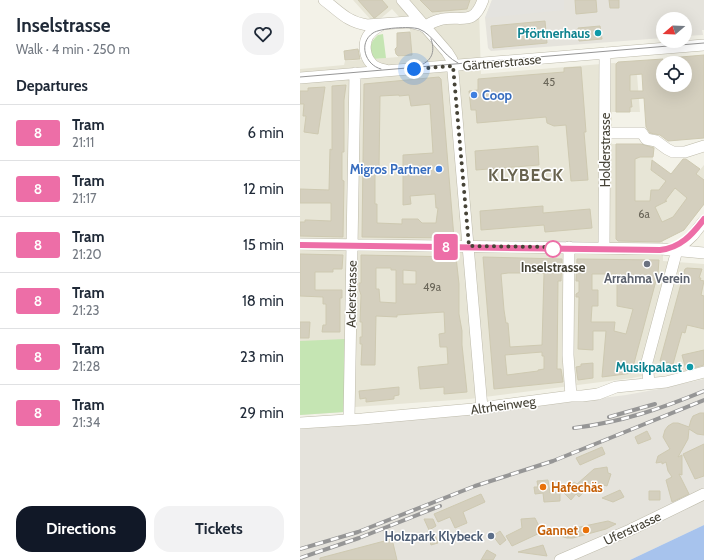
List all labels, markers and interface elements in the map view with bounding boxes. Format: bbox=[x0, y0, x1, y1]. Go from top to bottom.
north arrow bbox=[656, 12, 692, 48]
map controls bbox=[656, 12, 692, 92]
button: heart bbox=[242, 13, 284, 55]
text: Inselstrasse bbox=[16, 14, 111, 37]
place label: Pförtnerhaus bbox=[517, 25, 590, 41]
marker: Pförtnerhaus bbox=[593, 28, 603, 38]
text: Walk · 4 min · 250 m bbox=[16, 41, 130, 57]
street label: Gärtnerstrasse bbox=[462, 51, 542, 73]
button: locate bbox=[656, 56, 692, 92]
your location bbox=[404, 59, 424, 79]
house number: 45 bbox=[543, 75, 555, 89]
text: Departures bbox=[16, 77, 88, 95]
place label: Coop bbox=[482, 87, 513, 103]
marker: Coop bbox=[469, 90, 479, 100]
street label: Holderstrasse bbox=[597, 112, 613, 187]
text: Tram bbox=[72, 116, 104, 134]
text: 8 bbox=[34, 124, 42, 142]
text: 6 min bbox=[247, 124, 284, 142]
text: 21:11 bbox=[72, 134, 94, 150]
place label: Migros Partner bbox=[350, 161, 432, 177]
marker: Migros Partner bbox=[434, 164, 444, 174]
district label: KLYBECK bbox=[488, 165, 564, 185]
text: Tram bbox=[72, 172, 104, 190]
text: 8 bbox=[34, 180, 42, 198]
text: 12 min bbox=[243, 180, 284, 198]
text: 21:17 bbox=[72, 190, 97, 206]
house number: 6a bbox=[638, 207, 650, 221]
text: Tram bbox=[72, 228, 104, 246]
line badge: 8 bbox=[433, 234, 459, 260]
text: 8 bbox=[34, 236, 42, 254]
text: 15 min bbox=[243, 236, 284, 254]
text: 8 bbox=[442, 238, 450, 256]
marker: Inselstrasse bbox=[544, 240, 562, 258]
text: 21:20 bbox=[72, 246, 102, 262]
place label: Inselstrasse bbox=[521, 259, 586, 275]
marker: Arrahma Verein bbox=[642, 259, 652, 269]
street label: Ackerstrasse bbox=[342, 260, 360, 328]
place label: Arrahma Verein bbox=[604, 270, 690, 286]
house number: 49a bbox=[423, 280, 442, 294]
text: Tram bbox=[72, 284, 104, 302]
text: 8 bbox=[34, 292, 42, 310]
text: 18 min bbox=[242, 292, 284, 310]
text: 21:23 bbox=[72, 302, 100, 318]
text: Tram bbox=[72, 340, 104, 358]
text: 8 bbox=[34, 348, 42, 366]
text: 23 min bbox=[240, 348, 284, 366]
text: 21:28 bbox=[72, 358, 100, 374]
place label: Musikpalast bbox=[615, 359, 683, 375]
marker: Musikpalast bbox=[685, 362, 695, 372]
street label: Altrheinweg bbox=[469, 392, 537, 417]
text: Tram bbox=[72, 396, 104, 414]
text: 8 bbox=[34, 404, 42, 422]
text: 29 min bbox=[240, 404, 284, 422]
text: 21:34 bbox=[72, 414, 100, 430]
place label: Hafechäs bbox=[551, 479, 603, 495]
marker: Hafechäs bbox=[538, 482, 548, 492]
button: Directions bbox=[16, 506, 146, 552]
button: Tickets bbox=[154, 506, 284, 552]
street label: Uferstrasse bbox=[601, 508, 664, 548]
place label: Gannet bbox=[537, 522, 579, 538]
marker: Gannet bbox=[581, 525, 591, 535]
place label: Holzpark Klybeck bbox=[384, 528, 484, 544]
marker: Holzpark Klybeck bbox=[486, 531, 496, 541]

